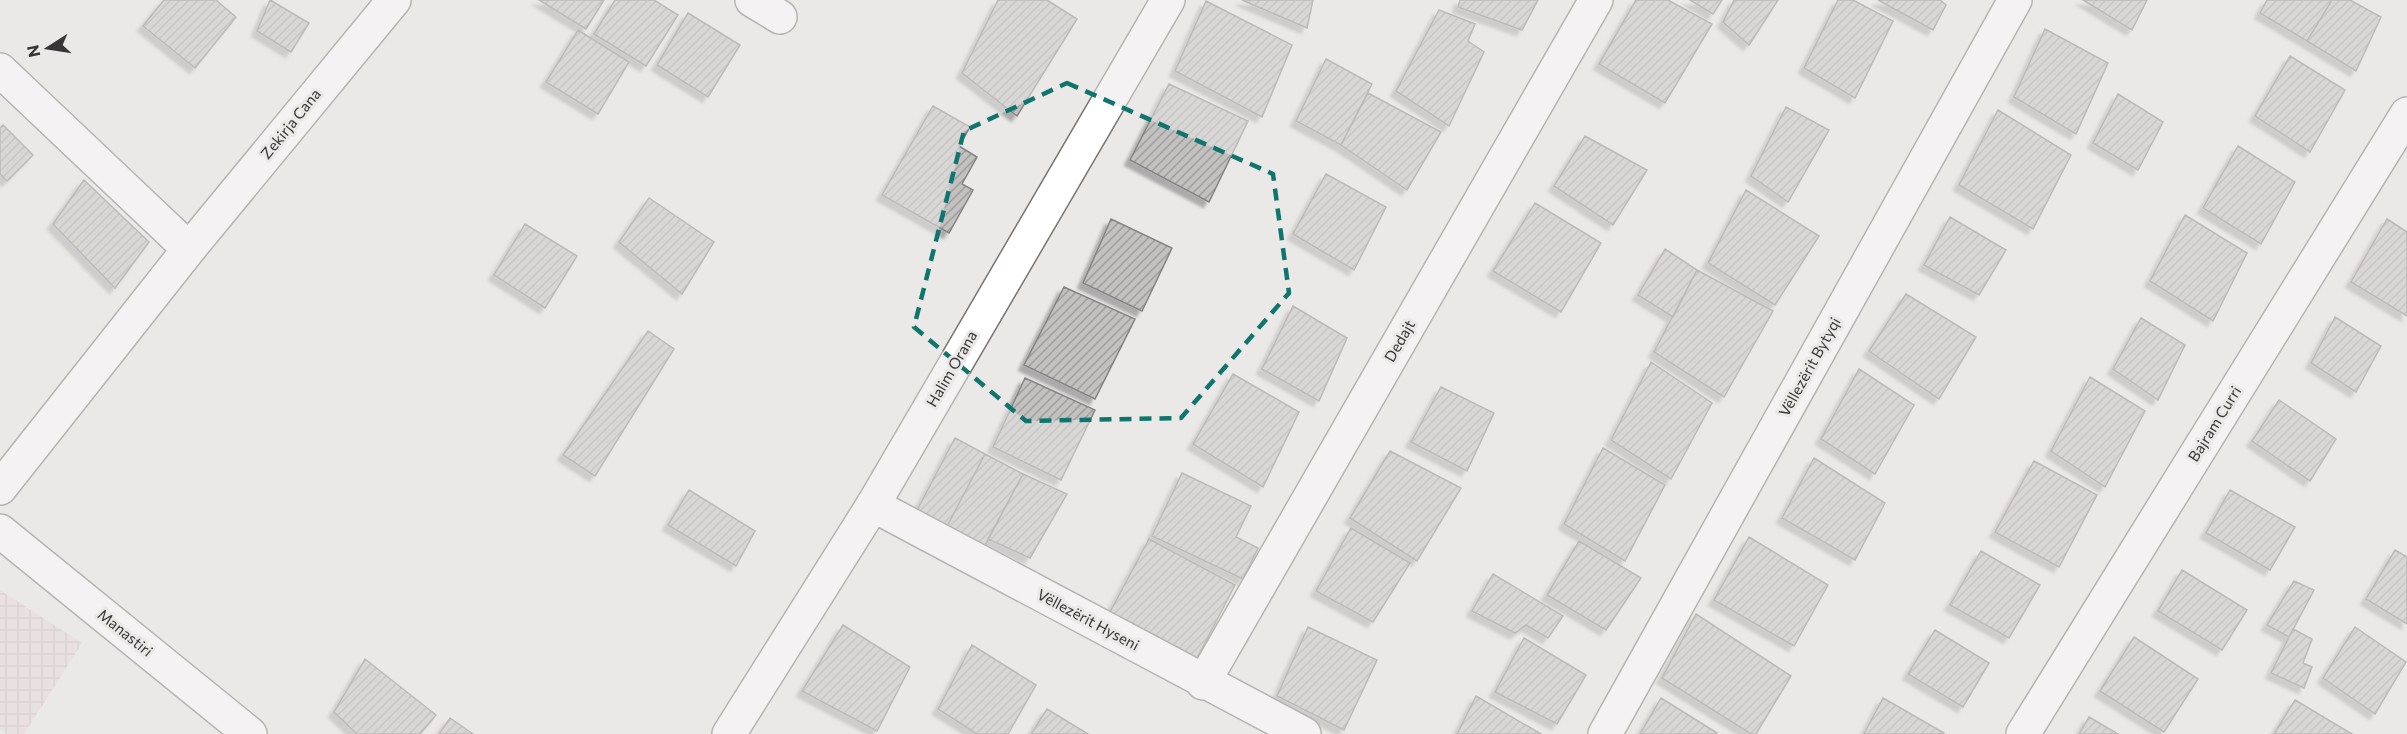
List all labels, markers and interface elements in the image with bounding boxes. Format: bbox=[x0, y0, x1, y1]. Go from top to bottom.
north arrow bbox=[18, 18, 78, 78]
text: N bbox=[22, 43, 43, 59]
street label: Zekirja Cana bbox=[256, 85, 324, 162]
street label: Vëllezërit Bytyqi bbox=[1774, 314, 1844, 419]
street label: Dedajt bbox=[1380, 316, 1418, 365]
street label: Halim Orana bbox=[922, 327, 980, 410]
street label: Bajram Curri bbox=[2184, 382, 2244, 464]
street label: Vëllezërit Hyseni bbox=[1034, 585, 1143, 654]
street label: Manastiri bbox=[95, 605, 157, 660]

